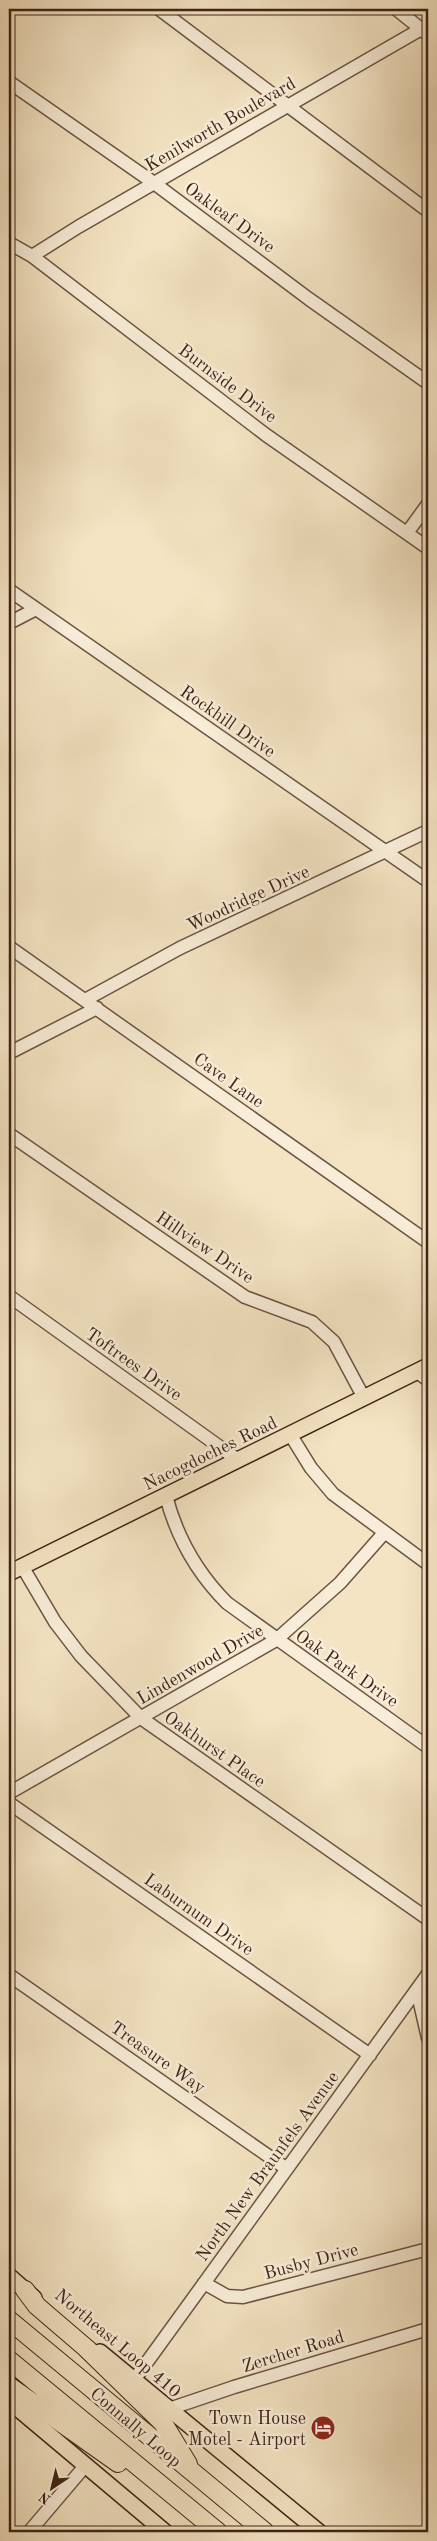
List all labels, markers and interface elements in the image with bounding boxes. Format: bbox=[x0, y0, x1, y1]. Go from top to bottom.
street label: Kenilworth Boulevard bbox=[142, 74, 299, 175]
street label: Oakleaf Drive bbox=[181, 179, 278, 257]
street label: Burnside Drive bbox=[175, 341, 280, 426]
street label: Rockhill Drive bbox=[177, 682, 278, 761]
street label: Woodridge Drive bbox=[184, 863, 312, 935]
street label: Cave Lane bbox=[190, 1050, 267, 1112]
street label: Hillview Drive bbox=[152, 1209, 257, 1287]
street label: Toftrees Drive bbox=[82, 1325, 185, 1405]
street label: Nacogdoches Road bbox=[141, 1414, 280, 1494]
street label: Lindenwood Drive bbox=[134, 1621, 267, 1708]
street label: Oak Park Drive bbox=[292, 1627, 401, 1711]
street label: Oakhurst Place bbox=[161, 1708, 268, 1791]
street label: Laburnum Drive bbox=[140, 1870, 256, 1959]
street label: Treasure Way bbox=[107, 2018, 209, 2097]
street label: North New Braunfels Avenue bbox=[193, 2068, 343, 2265]
street label: Busby Drive bbox=[262, 2241, 360, 2283]
street label: Northeast Loop 410 bbox=[51, 2286, 184, 2402]
street label: Zercher Road bbox=[240, 2328, 347, 2376]
street label: Connally Loop bbox=[86, 2385, 184, 2471]
place label: Town House Motel - Airport bbox=[188, 2410, 306, 2449]
hotel icon: Town House Motel - Airport bbox=[310, 2415, 336, 2441]
north arrow bbox=[28, 2464, 78, 2514]
text: N bbox=[36, 2489, 54, 2507]

